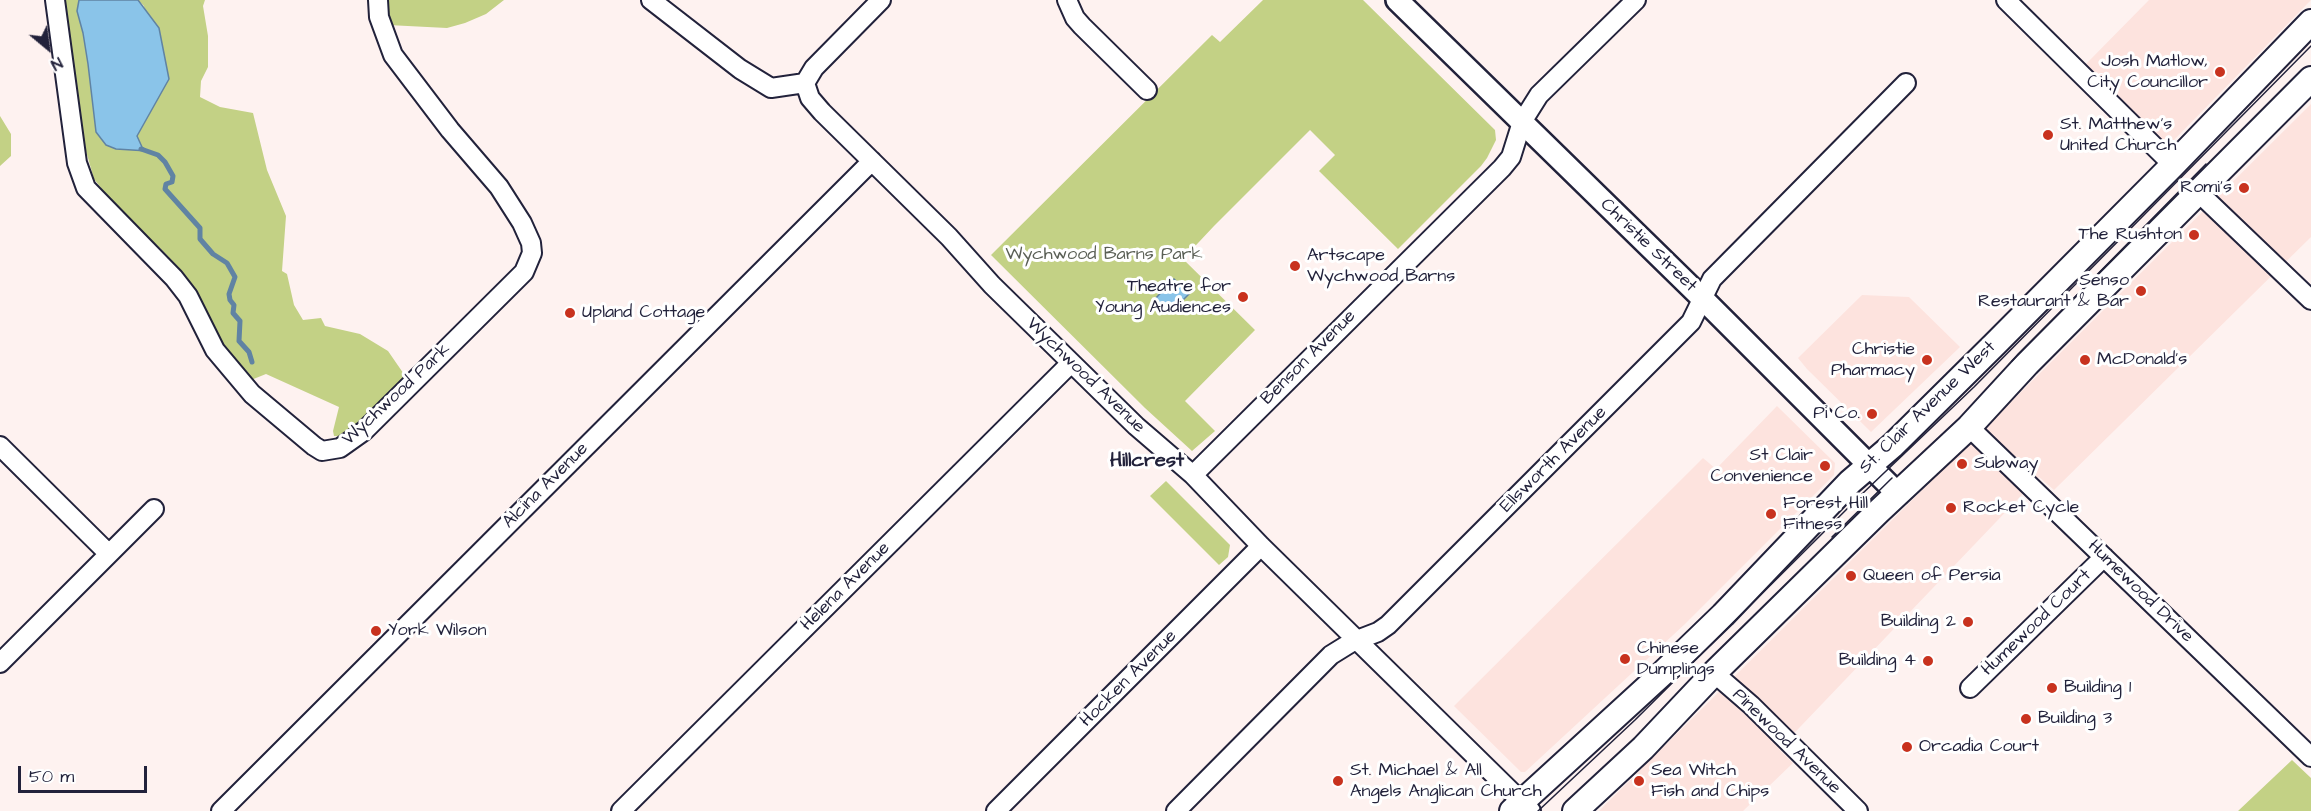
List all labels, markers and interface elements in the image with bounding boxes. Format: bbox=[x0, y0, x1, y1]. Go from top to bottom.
north arrow bbox=[18, 18, 78, 78]
place label: Josh Matlow, City Councillor bbox=[2087, 51, 2208, 94]
text: N bbox=[47, 52, 66, 76]
marker: Josh Matlow, City Councillor bbox=[2213, 65, 2227, 79]
place label: St. Matthew's United Church bbox=[2060, 114, 2176, 156]
marker: St. Matthew's United Church bbox=[2041, 128, 2055, 142]
place label: Romi's bbox=[2180, 177, 2232, 199]
marker: Romi's bbox=[2237, 181, 2251, 195]
street label: Christie Street bbox=[1595, 195, 1701, 297]
place label: The Rushton bbox=[2079, 224, 2182, 246]
marker: The Rushton bbox=[2187, 228, 2201, 242]
park label: Wychwood Barns Park bbox=[1005, 244, 1203, 266]
place label: Artscape Wychwood Barns bbox=[1307, 245, 1455, 288]
marker: Artscape Wychwood Barns bbox=[1288, 259, 1302, 273]
place label: Senso Restaurant & Bar bbox=[1978, 270, 2129, 312]
place label: Theatre for Young Audiences bbox=[1095, 276, 1231, 318]
marker: Senso Restaurant & Bar bbox=[2134, 284, 2148, 298]
marker: Theatre for Young Audiences bbox=[1236, 290, 1250, 304]
place label: Upland Cottage bbox=[582, 302, 705, 324]
marker: Upland Cottage bbox=[563, 306, 577, 320]
street label: Benson Avenue bbox=[1257, 306, 1361, 410]
street label: Wychwood Avenue bbox=[1021, 314, 1149, 438]
street label: St. Clair Avenue West bbox=[1855, 337, 2001, 479]
street label: Wychwood Park bbox=[338, 339, 456, 451]
place label: Christie Pharmacy bbox=[1831, 339, 1915, 382]
place label: McDonald's bbox=[2097, 349, 2187, 371]
marker: Christie Pharmacy bbox=[1920, 353, 1934, 367]
marker: McDonald's bbox=[2078, 353, 2092, 367]
street label: Ellsworth Avenue bbox=[1496, 402, 1612, 518]
place label: Pi Co. bbox=[1813, 403, 1860, 425]
marker: Pi Co. bbox=[1865, 407, 1879, 421]
street label: Alcina Avenue bbox=[499, 439, 593, 533]
place label: St Clair Convenience bbox=[1710, 445, 1813, 488]
district label: Hillcrest bbox=[1110, 450, 1184, 474]
place label: Subway bbox=[1974, 453, 2038, 475]
marker: Subway bbox=[1955, 457, 1969, 471]
marker: St Clair Convenience bbox=[1818, 459, 1832, 473]
place label: Forest Hill Fitness bbox=[1783, 493, 1868, 536]
place label: Rocket Cycle bbox=[1963, 497, 2079, 519]
marker: Rocket Cycle bbox=[1944, 501, 1958, 515]
marker: Forest Hill Fitness bbox=[1764, 507, 1778, 521]
street label: Humewood Drive bbox=[2083, 536, 2197, 648]
street label: Helena Avenue bbox=[797, 538, 895, 636]
place label: Queen of Persia bbox=[1863, 565, 2001, 587]
street label: Humewood Court bbox=[1978, 565, 2096, 681]
marker: Queen of Persia bbox=[1844, 569, 1858, 583]
place label: Building 2 bbox=[1881, 611, 1956, 633]
marker: Building 2 bbox=[1961, 615, 1975, 629]
place label: York Wilson bbox=[388, 620, 487, 642]
marker: York Wilson bbox=[369, 624, 383, 638]
street label: Hocken Avenue bbox=[1076, 626, 1182, 732]
place label: Chinese Dumplings bbox=[1637, 638, 1715, 680]
place label: Building 4 bbox=[1839, 650, 1916, 672]
marker: Chinese Dumplings bbox=[1618, 652, 1632, 666]
marker: Building 4 bbox=[1921, 654, 1935, 668]
place label: Building 1 bbox=[2064, 677, 2131, 699]
marker: Building 1 bbox=[2045, 681, 2059, 695]
street label: Pinewood Avenue bbox=[1727, 685, 1845, 799]
place label: Building 3 bbox=[2038, 708, 2112, 730]
marker: Building 3 bbox=[2019, 712, 2033, 726]
place label: Orcadia Court bbox=[1919, 736, 2039, 758]
marker: Orcadia Court bbox=[1900, 740, 1914, 754]
scale bar bbox=[21, 754, 150, 792]
place label: St. Michael & All Angels Anglican Church bbox=[1350, 760, 1542, 802]
place label: Sea Witch Fish and Chips bbox=[1651, 760, 1769, 802]
text: 50 m bbox=[29, 764, 74, 789]
marker: St. Michael & All Angels Anglican Church bbox=[1331, 774, 1345, 788]
marker: Sea Witch Fish and Chips bbox=[1632, 774, 1646, 788]

